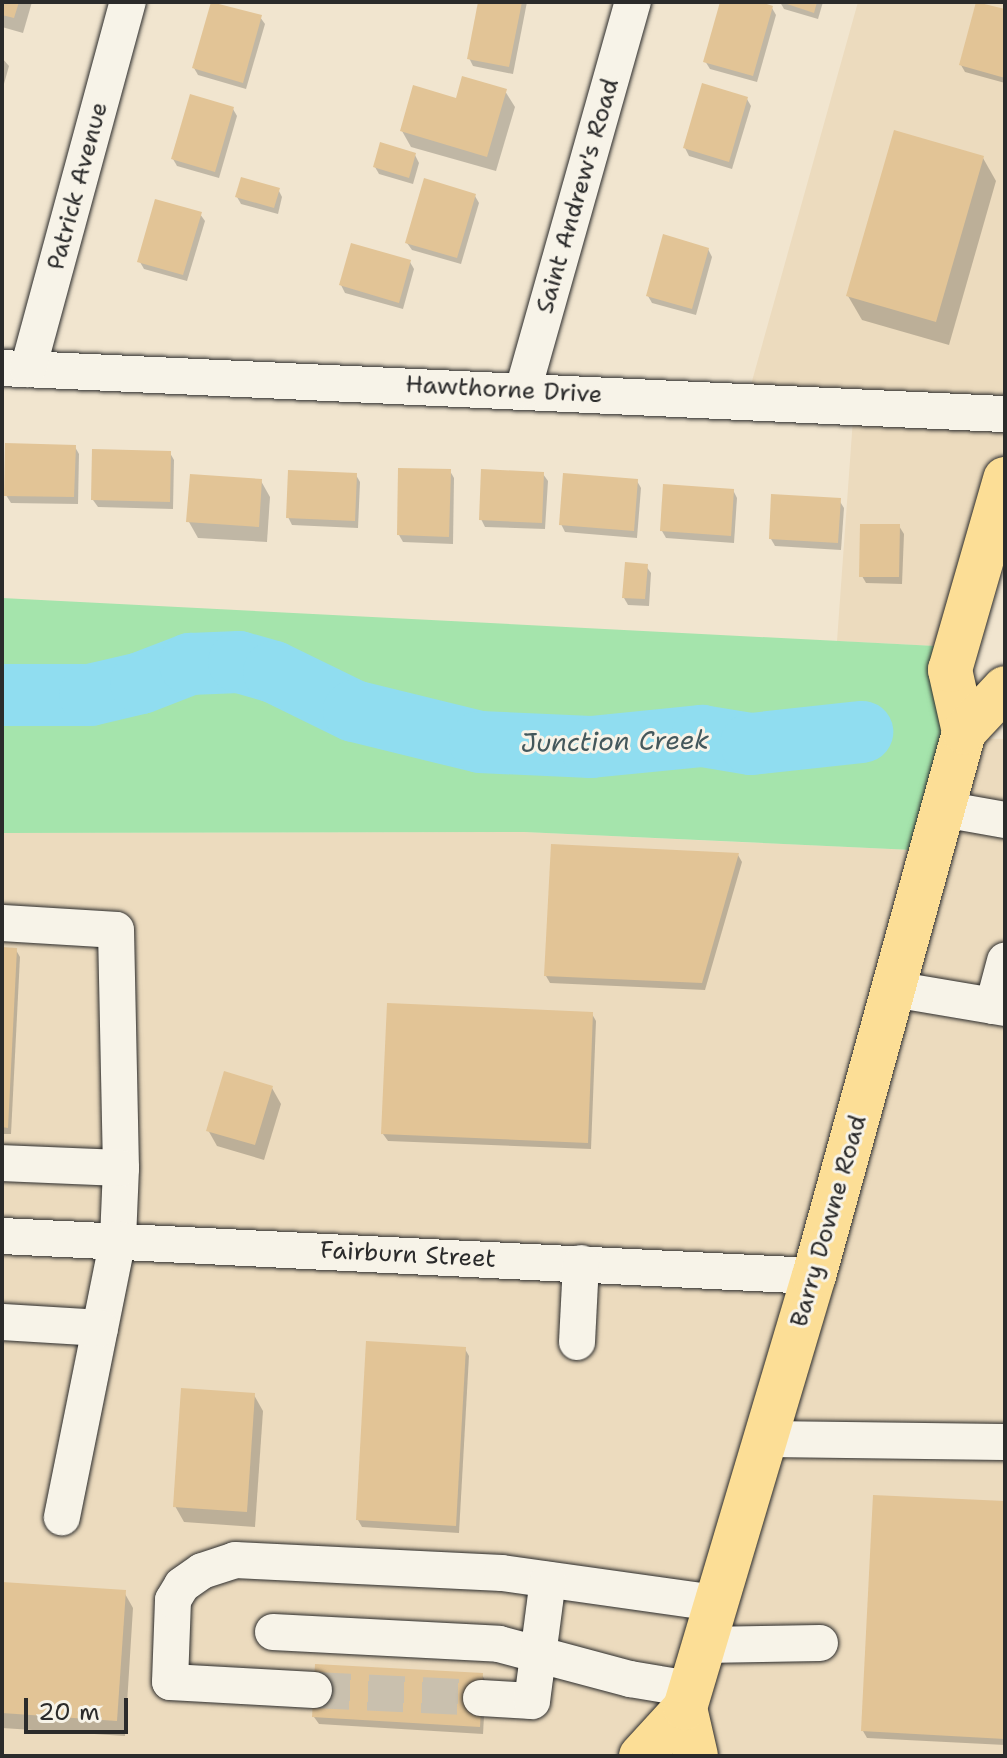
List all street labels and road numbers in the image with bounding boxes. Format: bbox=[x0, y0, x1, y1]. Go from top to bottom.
street label: Saint Andrew's Road bbox=[531, 75, 625, 317]
street label: Patrick Avenue bbox=[42, 99, 114, 273]
street label: Hawthorne Drive bbox=[405, 370, 603, 410]
street label: Barry Downe Road bbox=[785, 1112, 873, 1330]
street label: Fairburn Street bbox=[319, 1236, 497, 1274]

